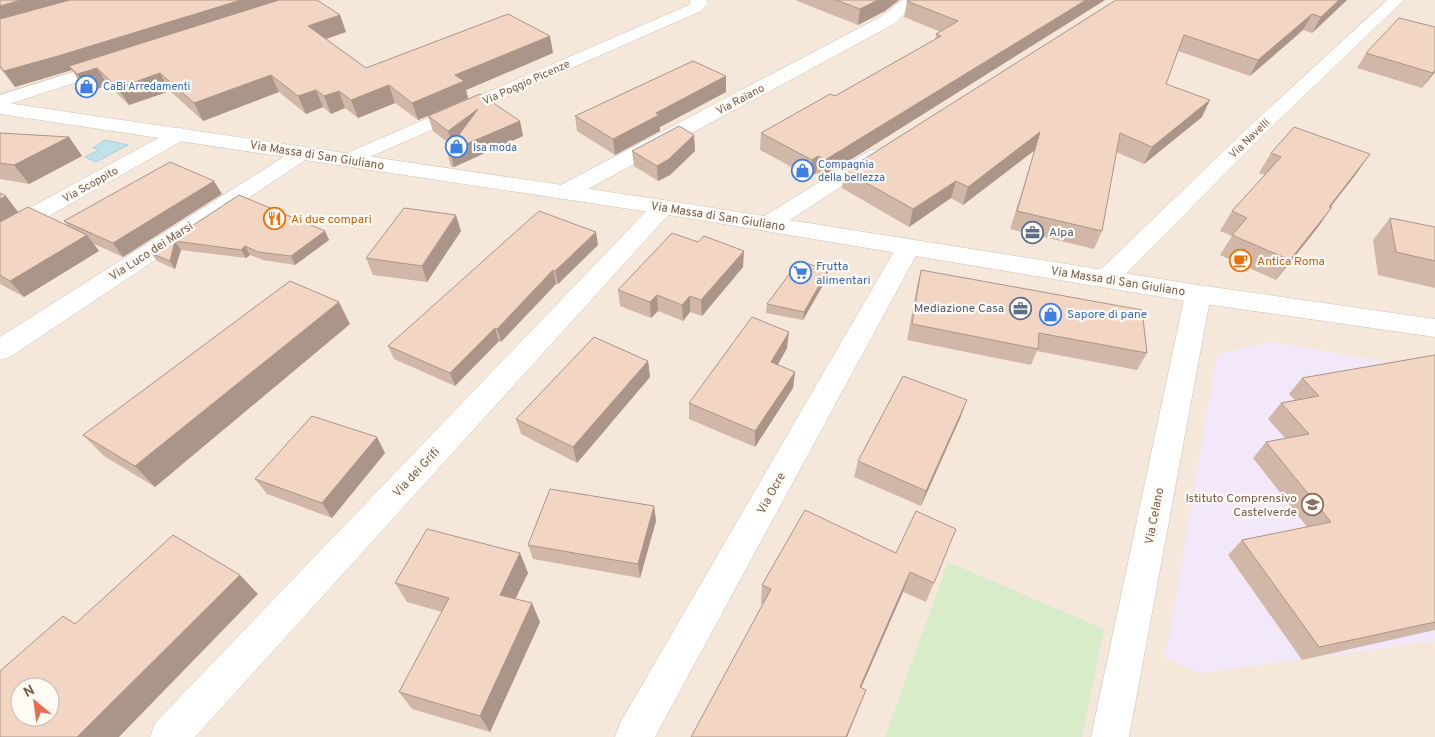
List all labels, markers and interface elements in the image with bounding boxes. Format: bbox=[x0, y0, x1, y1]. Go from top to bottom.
street label: Via Poggio Picenze bbox=[480, 57, 572, 108]
shop icon: CaBi Arredamenti bbox=[75, 74, 99, 98]
place label: CaBi Arredamenti bbox=[103, 80, 190, 94]
street label: Via Raiano bbox=[714, 81, 767, 118]
street label: Via Navelli bbox=[1226, 116, 1273, 162]
shop icon: Isa moda bbox=[445, 135, 469, 159]
street label: Via Massa di San Giuliano bbox=[248, 137, 386, 175]
place label: Isa moda bbox=[473, 141, 517, 155]
shop icon: Compagnia della bellezza bbox=[790, 158, 814, 182]
place label: Compagnia della bellezza bbox=[818, 158, 885, 185]
street label: Via Scoppito bbox=[60, 164, 121, 206]
street label: Via Massa di San Giuliano bbox=[649, 198, 787, 236]
restaurant icon: Ai due compari bbox=[263, 207, 287, 231]
place label: Ai due compari bbox=[291, 212, 372, 228]
street label: Via Luco dei Marsi bbox=[106, 219, 197, 285]
office icon: Alpa bbox=[1021, 220, 1045, 244]
place label: Alpa bbox=[1049, 225, 1074, 241]
cafe icon: Antica Roma bbox=[1229, 249, 1253, 273]
place label: Antica Roma bbox=[1257, 254, 1325, 270]
place label: Frutta alimentari bbox=[816, 259, 871, 289]
supermarket icon: Frutta alimentari bbox=[788, 261, 812, 285]
street label: Via Massa di San Giuliano bbox=[1049, 263, 1187, 301]
office icon: Mediazione Casa bbox=[1008, 296, 1032, 320]
place label: Mediazione Casa bbox=[914, 301, 1004, 317]
shop icon: Sapore di pane bbox=[1039, 302, 1063, 326]
place label: Sapore di pane bbox=[1067, 307, 1147, 323]
street label: Via dei Grifi bbox=[390, 445, 444, 501]
street label: Via Ocre bbox=[754, 470, 790, 517]
street label: Via Celano bbox=[1142, 486, 1168, 546]
place label: Istituto Comprensivo Castelverde bbox=[1185, 491, 1297, 521]
school or university icon: Istituto Comprensivo Castelverde bbox=[1301, 493, 1325, 517]
north arrow bbox=[10, 677, 60, 727]
text: N bbox=[21, 682, 38, 702]

